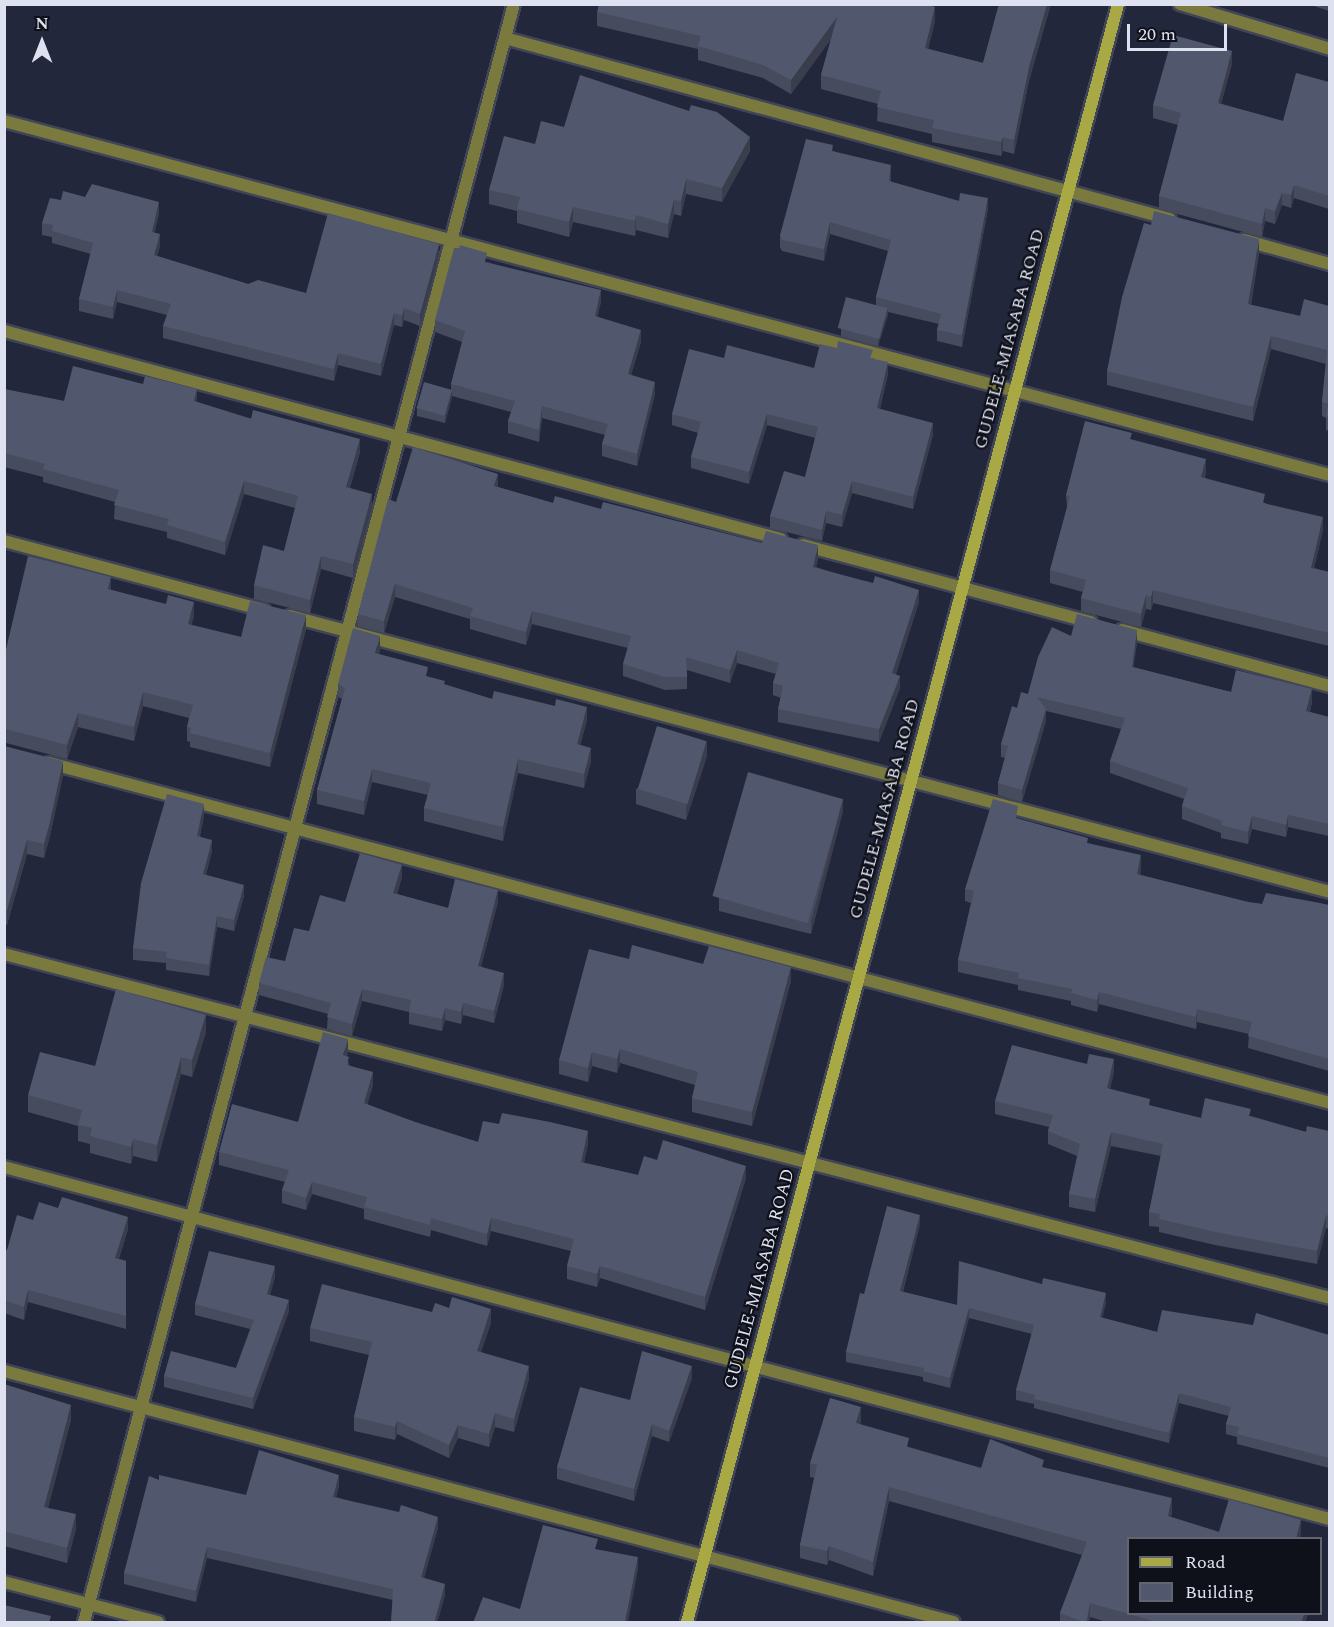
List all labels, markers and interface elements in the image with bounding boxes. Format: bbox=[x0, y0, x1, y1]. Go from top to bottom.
north arrow bbox=[12, 12, 72, 72]
text: N bbox=[35, 12, 49, 36]
scale bar bbox=[1130, 12, 1230, 50]
text: 20 m bbox=[1138, 21, 1176, 48]
street label: GUDELE-MIASABA ROAD bbox=[970, 227, 1050, 451]
street label: GUDELE-MIASABA ROAD bbox=[845, 697, 925, 921]
street label: GUDELE-MIASABA ROAD bbox=[720, 1167, 800, 1391]
legend bbox=[1127, 1537, 1322, 1615]
text: Road bbox=[1185, 1549, 1226, 1576]
text: Building bbox=[1185, 1579, 1254, 1606]

